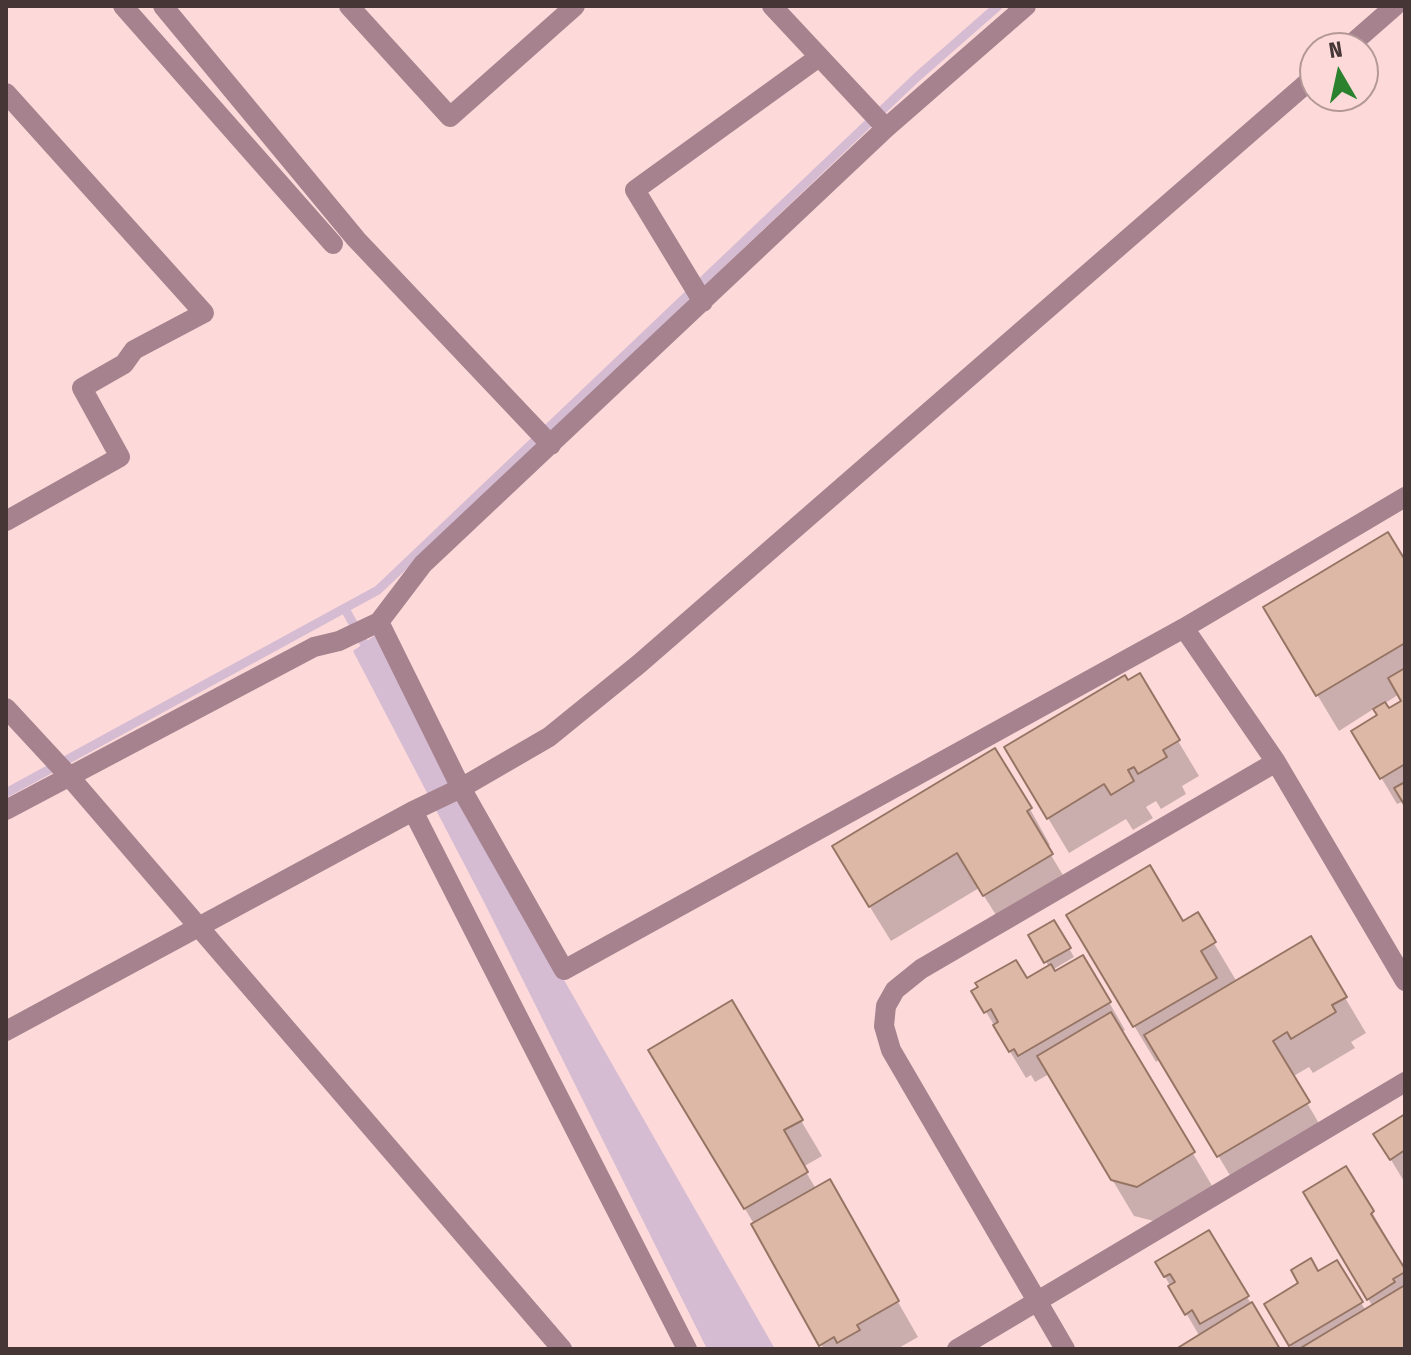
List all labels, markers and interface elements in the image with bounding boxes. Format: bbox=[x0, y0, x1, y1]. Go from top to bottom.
north arrow bbox=[1299, 32, 1379, 112]
text: N bbox=[1327, 35, 1344, 64]

